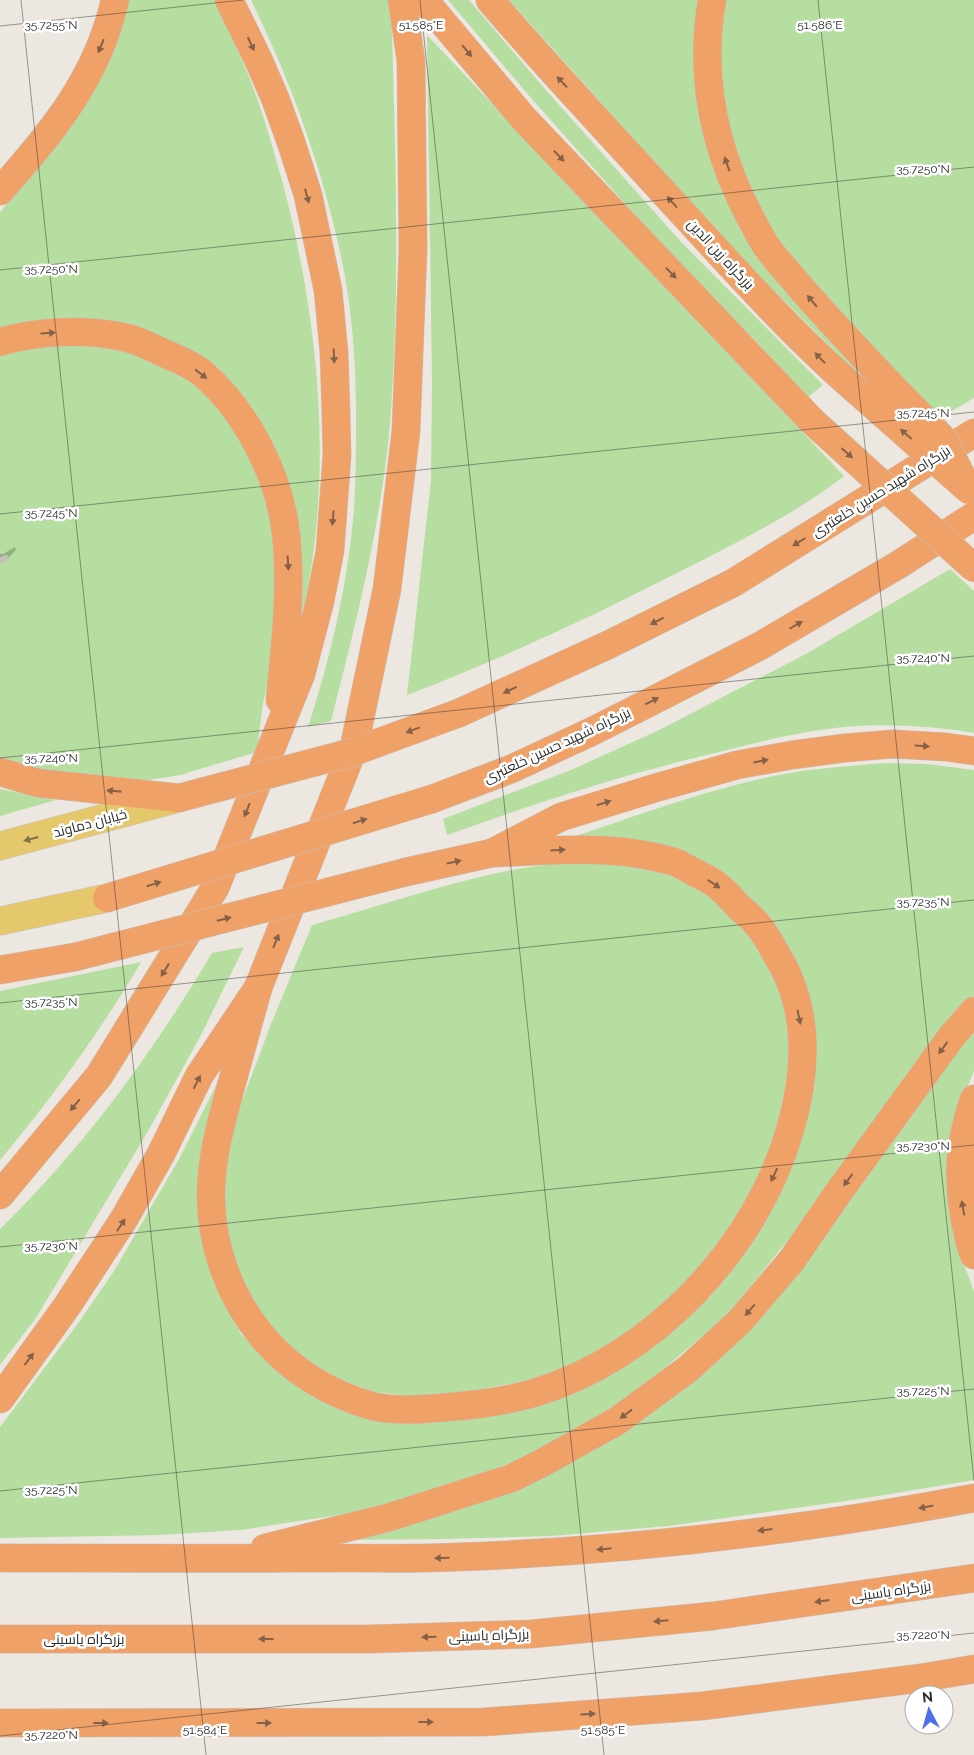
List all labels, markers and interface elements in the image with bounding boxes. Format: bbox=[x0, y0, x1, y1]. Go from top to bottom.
text: 35.7255°N bbox=[24, 18, 78, 32]
text: 51.585°E bbox=[399, 18, 443, 32]
text: 51.586°E bbox=[797, 18, 843, 32]
one-way arrow bbox=[247, 37, 255, 51]
one-way arrow bbox=[96, 39, 104, 54]
one-way arrow bbox=[461, 44, 472, 57]
one-way arrow bbox=[557, 75, 568, 88]
one-way arrow bbox=[553, 149, 565, 161]
one-way arrow bbox=[723, 156, 730, 171]
text: 35.7250°N bbox=[896, 162, 950, 176]
one-way arrow bbox=[304, 188, 312, 203]
one-way arrow bbox=[666, 196, 678, 208]
street label: بزرگراه زین الدین bbox=[684, 216, 758, 292]
text: 35.7250°N bbox=[24, 262, 78, 276]
one-way arrow bbox=[665, 267, 677, 279]
one-way arrow bbox=[806, 295, 818, 307]
one-way arrow bbox=[40, 329, 56, 337]
one-way arrow bbox=[331, 348, 339, 364]
one-way arrow bbox=[814, 352, 826, 364]
one-way arrow bbox=[194, 368, 207, 379]
text: 35.7245°N bbox=[896, 406, 950, 420]
one-way arrow bbox=[900, 429, 912, 440]
street label: بزرگراه شهید حسین خلعتبری bbox=[809, 442, 953, 540]
one-way arrow bbox=[841, 447, 853, 459]
text: 35.7245°N bbox=[24, 506, 78, 520]
one-way arrow bbox=[329, 511, 337, 527]
one-way arrow bbox=[792, 537, 805, 546]
one-way arrow bbox=[284, 556, 292, 572]
one-way arrow bbox=[650, 617, 664, 625]
one-way arrow bbox=[789, 621, 802, 630]
text: 35.7240°N bbox=[896, 651, 950, 665]
one-way arrow bbox=[503, 686, 517, 694]
one-way arrow bbox=[645, 697, 659, 705]
street label: بزرگراه شهید حسین خلعتبری bbox=[481, 704, 633, 786]
one-way arrow bbox=[405, 727, 420, 734]
one-way arrow bbox=[914, 742, 930, 750]
text: 35.7240°N bbox=[24, 751, 78, 765]
one-way arrow bbox=[753, 756, 769, 764]
one-way arrow bbox=[105, 787, 121, 795]
one-way arrow bbox=[597, 799, 612, 807]
one-way arrow bbox=[242, 803, 250, 818]
street label: خیابان دماوند bbox=[51, 805, 129, 841]
one-way arrow bbox=[352, 817, 367, 824]
one-way arrow bbox=[24, 835, 39, 843]
one-way arrow bbox=[550, 846, 566, 854]
one-way arrow bbox=[446, 858, 461, 866]
one-way arrow bbox=[147, 879, 162, 887]
one-way arrow bbox=[707, 879, 720, 889]
text: 35.7235°N bbox=[897, 895, 950, 909]
one-way arrow bbox=[217, 914, 232, 922]
one-way arrow bbox=[273, 934, 281, 948]
one-way arrow bbox=[160, 964, 169, 977]
text: 35.7235°N bbox=[25, 995, 78, 1009]
one-way arrow bbox=[795, 1010, 803, 1026]
one-way arrow bbox=[938, 1041, 948, 1055]
one-way arrow bbox=[193, 1075, 201, 1089]
one-way arrow bbox=[70, 1099, 81, 1112]
text: 35.7230°N bbox=[896, 1139, 950, 1153]
one-way arrow bbox=[769, 1168, 777, 1182]
one-way arrow bbox=[842, 1173, 853, 1186]
one-way arrow bbox=[959, 1200, 967, 1216]
one-way arrow bbox=[116, 1218, 125, 1232]
text: 35.7230°N bbox=[24, 1239, 78, 1253]
one-way arrow bbox=[744, 1303, 755, 1316]
one-way arrow bbox=[23, 1353, 34, 1366]
text: 35.7225°N bbox=[897, 1384, 949, 1398]
one-way arrow bbox=[619, 1409, 633, 1419]
text: 35.7225°N bbox=[25, 1483, 77, 1497]
one-way arrow bbox=[918, 1503, 934, 1511]
one-way arrow bbox=[757, 1527, 773, 1535]
one-way arrow bbox=[596, 1545, 612, 1553]
one-way arrow bbox=[433, 1554, 449, 1562]
street label: بزرگراه یاسینی bbox=[850, 1577, 932, 1605]
one-way arrow bbox=[814, 1597, 830, 1605]
one-way arrow bbox=[653, 1617, 669, 1625]
street label: بزرگراه یاسینی bbox=[448, 1626, 530, 1644]
text: 35.7220°N bbox=[896, 1628, 950, 1642]
street label: بزرگراه یاسینی bbox=[44, 1631, 124, 1647]
one-way arrow bbox=[421, 1633, 437, 1641]
one-way arrow bbox=[258, 1635, 274, 1643]
north arrow bbox=[904, 1685, 954, 1735]
text: N bbox=[921, 1689, 934, 1706]
one-way arrow bbox=[581, 1710, 597, 1718]
one-way arrow bbox=[418, 1718, 434, 1726]
one-way arrow bbox=[93, 1719, 109, 1727]
one-way arrow bbox=[256, 1719, 272, 1727]
text: 51.584°E bbox=[183, 1723, 227, 1737]
text: 51.585°E bbox=[581, 1723, 625, 1737]
text: 35.7220°N bbox=[24, 1728, 78, 1742]

